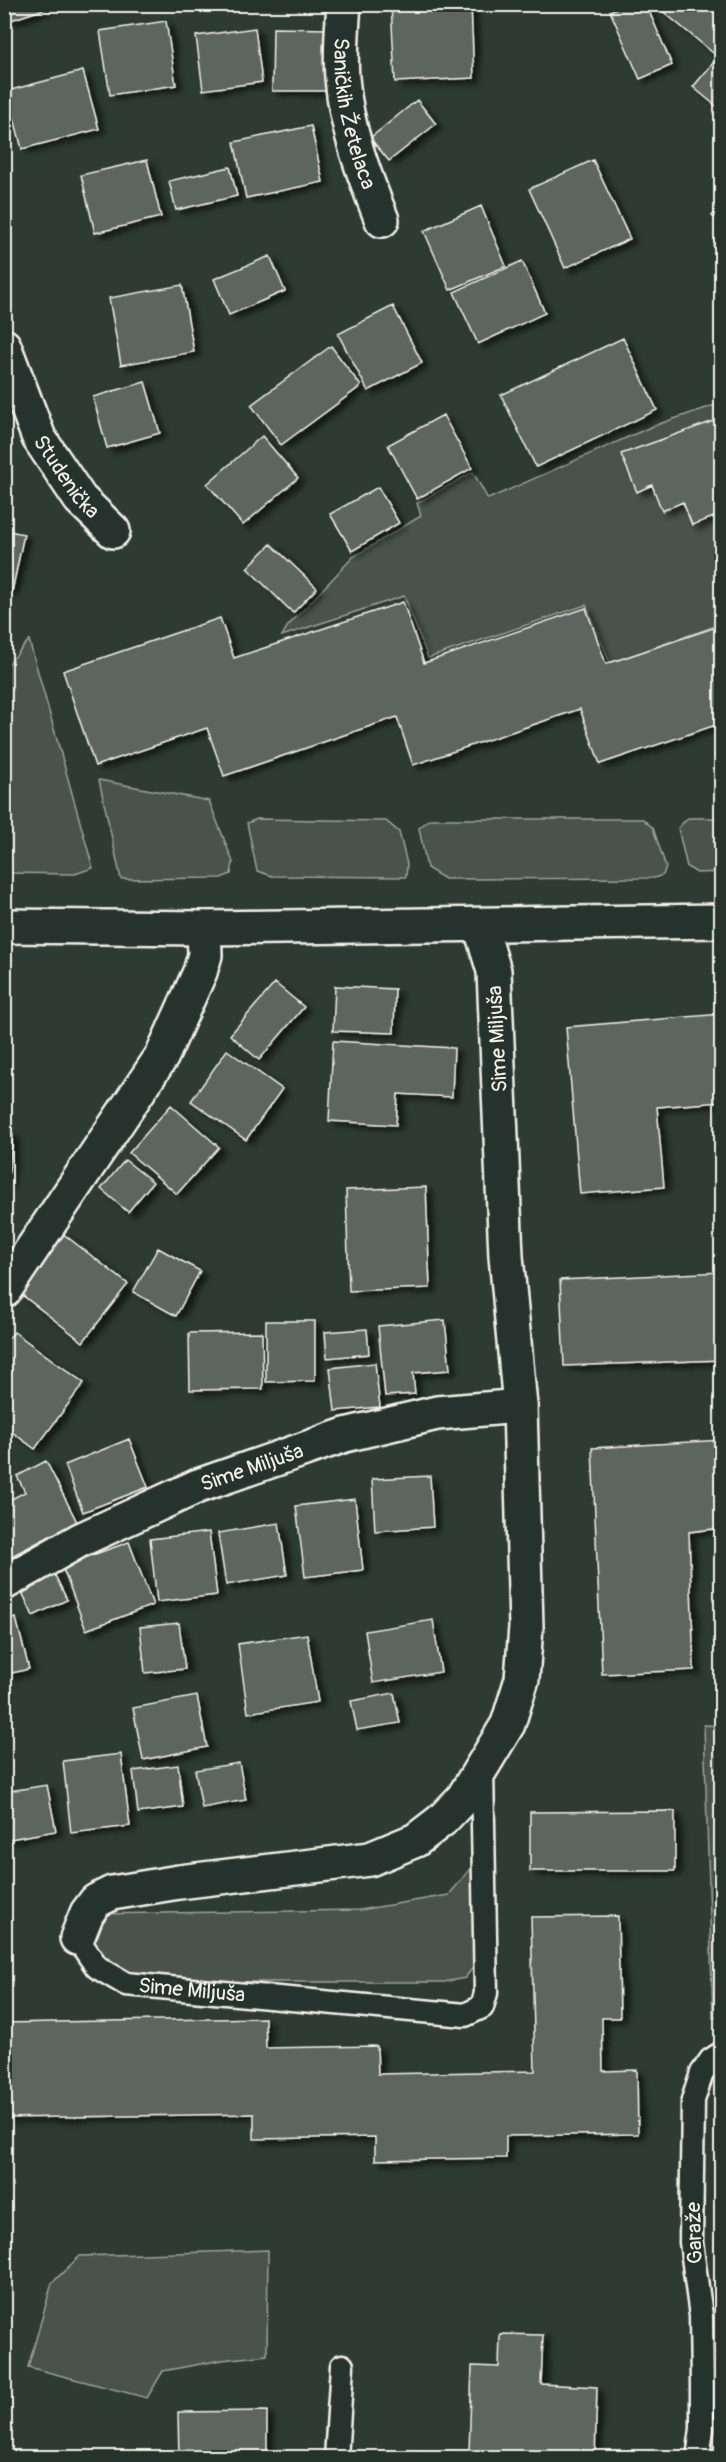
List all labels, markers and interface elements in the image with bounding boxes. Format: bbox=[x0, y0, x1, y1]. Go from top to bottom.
street label: Saničkih Žetelaca bbox=[327, 37, 382, 193]
street label: Studenička bbox=[27, 430, 105, 525]
street label: Sime Miljuša bbox=[481, 985, 514, 1093]
street label: Sime Miljuša bbox=[197, 1438, 307, 1498]
street label: Sime Miljuša bbox=[137, 1972, 246, 2009]
street label: Garaže bbox=[680, 2201, 709, 2265]

